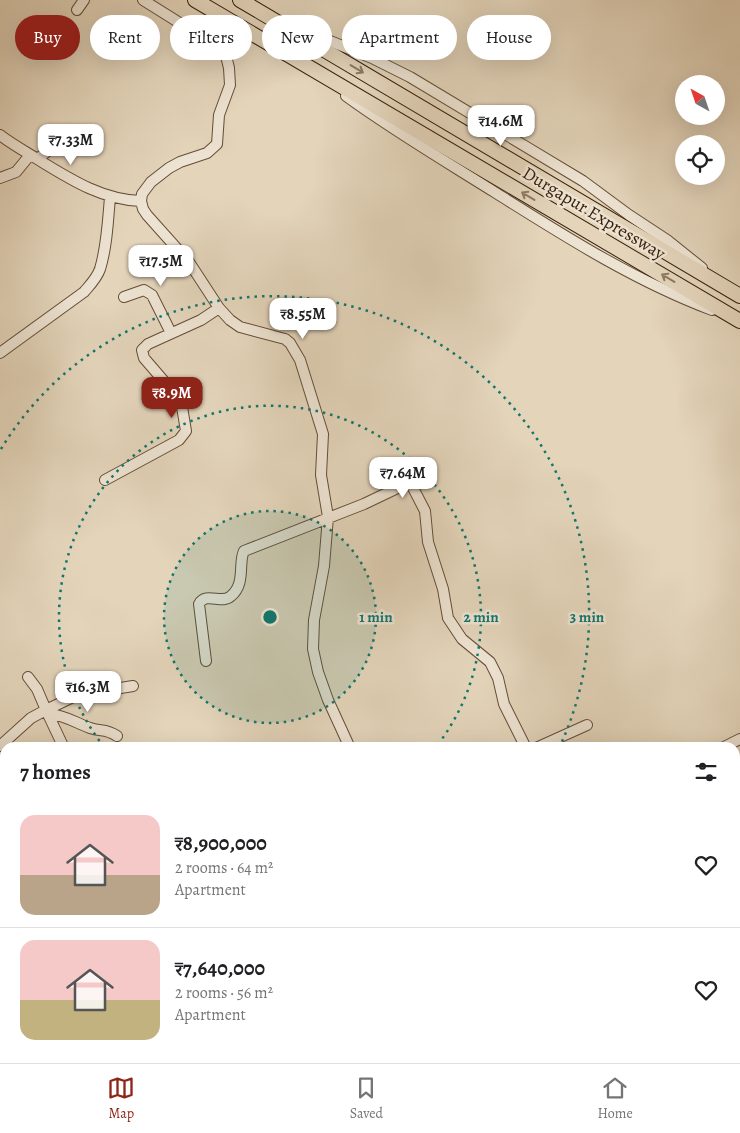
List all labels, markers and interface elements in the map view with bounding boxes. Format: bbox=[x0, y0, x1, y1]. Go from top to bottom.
chip: Buy bbox=[15, 15, 80, 60]
chip: Rent bbox=[90, 15, 160, 60]
chip: Filters bbox=[170, 15, 252, 60]
chip: New bbox=[262, 15, 332, 60]
chip: Apartment bbox=[342, 15, 457, 60]
chip: House bbox=[467, 15, 551, 60]
one-way arrow bbox=[349, 65, 364, 75]
north arrow bbox=[675, 75, 725, 125]
map controls bbox=[675, 75, 725, 185]
pin: ₹14.6M bbox=[460, 104, 542, 147]
text: ₹14.6M bbox=[479, 110, 523, 132]
pin: ₹7.33M bbox=[30, 124, 112, 166]
text: ₹7.33M bbox=[49, 129, 93, 151]
button: locate bbox=[675, 135, 725, 185]
street label: Durgapur Expressway bbox=[518, 161, 671, 266]
one-way arrow bbox=[521, 190, 536, 200]
pin: ₹17.5M bbox=[120, 244, 202, 287]
text: ₹17.5M bbox=[139, 250, 183, 272]
one-way arrow bbox=[661, 273, 675, 283]
pin: ₹8.55M bbox=[262, 298, 344, 340]
text: ₹8.55M bbox=[280, 303, 326, 325]
pin: ₹8.9M bbox=[137, 376, 207, 419]
text: ₹8.9M bbox=[153, 382, 191, 404]
pin: ₹7.64M bbox=[362, 456, 444, 499]
text: ₹7.64M bbox=[380, 462, 426, 484]
text: 1 min bbox=[359, 607, 393, 627]
text: 2 min bbox=[463, 607, 499, 627]
text: 3 min bbox=[570, 607, 605, 627]
centre of rings bbox=[261, 608, 279, 626]
pin: ₹16.3M bbox=[47, 670, 129, 713]
text: ₹16.3M bbox=[66, 676, 110, 698]
text: 7 homes bbox=[20, 758, 91, 786]
icon: filters bbox=[692, 758, 720, 786]
text: ₹8,900,000 bbox=[175, 829, 267, 857]
icon: home bbox=[60, 835, 120, 895]
icon: heart bbox=[692, 851, 720, 879]
text: 2 rooms · 64 m² bbox=[175, 857, 273, 879]
text: Apartment bbox=[175, 879, 246, 901]
text: ₹7,640,000 bbox=[175, 954, 265, 982]
icon: home bbox=[60, 960, 120, 1020]
icon: heart bbox=[692, 976, 720, 1004]
text: 2 rooms · 56 m² bbox=[175, 982, 273, 1004]
text: Apartment bbox=[175, 1004, 246, 1026]
tab: Map bbox=[107, 1074, 135, 1123]
tab: Saved bbox=[350, 1074, 383, 1123]
tab: Home bbox=[598, 1074, 633, 1123]

